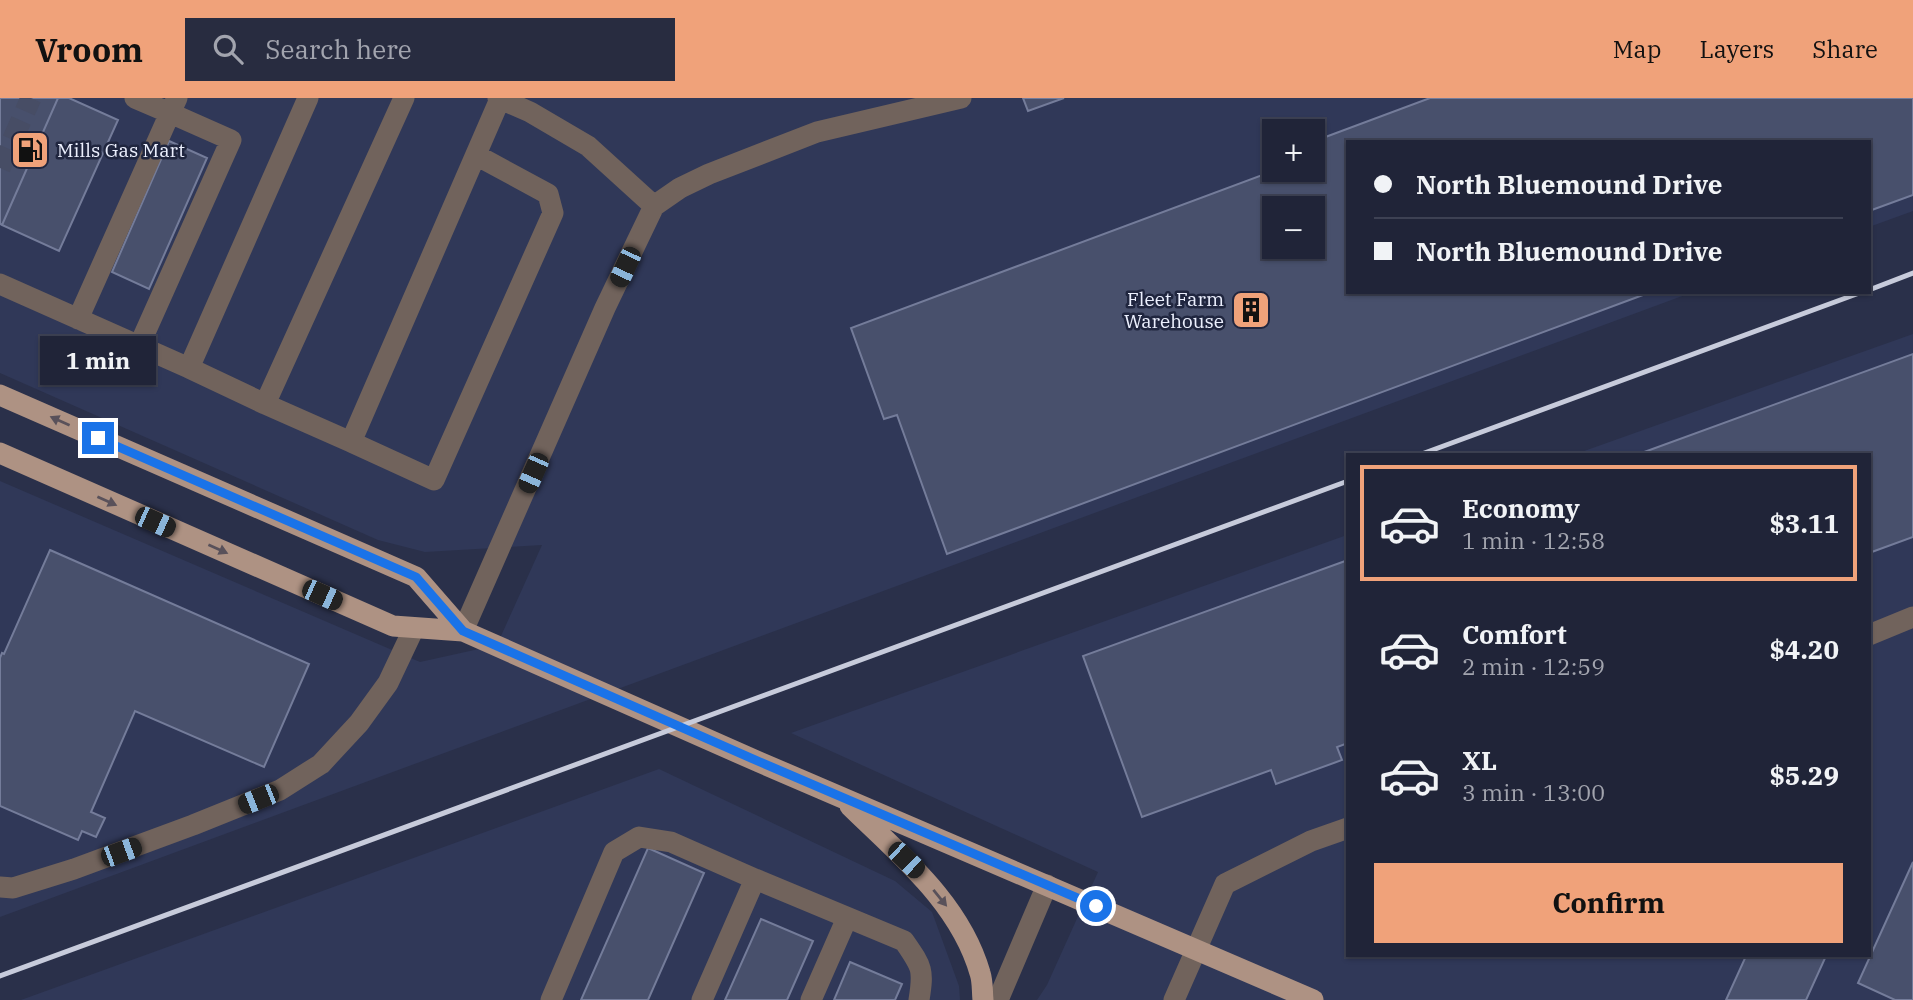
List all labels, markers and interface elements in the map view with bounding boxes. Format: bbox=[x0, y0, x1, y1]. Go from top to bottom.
search box bbox=[185, 18, 675, 81]
text: Vroom bbox=[35, 28, 143, 71]
icon: search bbox=[209, 30, 247, 68]
text: Search here bbox=[265, 32, 412, 66]
text: Map bbox=[1613, 33, 1661, 65]
text: Layers bbox=[1699, 33, 1774, 65]
text: Share bbox=[1812, 33, 1878, 65]
map controls bbox=[1262, 119, 1325, 259]
button: + bbox=[1262, 119, 1325, 182]
fuel station icon: Mills Gas Mart bbox=[9, 129, 51, 171]
place label: Mills Gas Mart bbox=[57, 138, 185, 162]
text: North Bluemound Drive bbox=[1416, 167, 1723, 201]
button: − bbox=[1262, 196, 1325, 259]
text: North Bluemound Drive bbox=[1416, 234, 1723, 268]
car bbox=[607, 244, 644, 290]
place label: Fleet Farm Warehouse bbox=[1124, 287, 1224, 333]
building icon: Fleet Farm Warehouse bbox=[1230, 289, 1272, 331]
callout: 1 min bbox=[40, 336, 156, 386]
text: 1 min bbox=[66, 345, 130, 375]
one-way arrow bbox=[50, 415, 70, 427]
route end bbox=[82, 422, 114, 454]
car bbox=[515, 450, 552, 496]
text: Economy bbox=[1462, 491, 1580, 525]
icon: car bbox=[1378, 492, 1441, 555]
one-way arrow bbox=[97, 495, 118, 506]
car bbox=[132, 504, 179, 540]
text: $3.11 bbox=[1769, 506, 1839, 540]
text: 1 min · 12:58 bbox=[1462, 525, 1605, 555]
one-way arrow bbox=[207, 544, 228, 555]
car bbox=[299, 577, 346, 613]
text: Comfort bbox=[1462, 617, 1567, 651]
icon: car bbox=[1378, 618, 1441, 681]
text: $4.20 bbox=[1769, 632, 1839, 666]
text: 2 min · 12:59 bbox=[1462, 651, 1605, 681]
text: XL bbox=[1462, 743, 1497, 777]
icon: car bbox=[1378, 744, 1441, 807]
text: $5.29 bbox=[1769, 758, 1839, 792]
text: 3 min · 13:00 bbox=[1462, 777, 1605, 807]
car bbox=[235, 781, 282, 817]
car bbox=[98, 835, 145, 869]
car bbox=[884, 838, 929, 882]
button: Confirm bbox=[1374, 863, 1843, 943]
one-way arrow bbox=[932, 890, 947, 907]
route start bbox=[1080, 890, 1112, 922]

